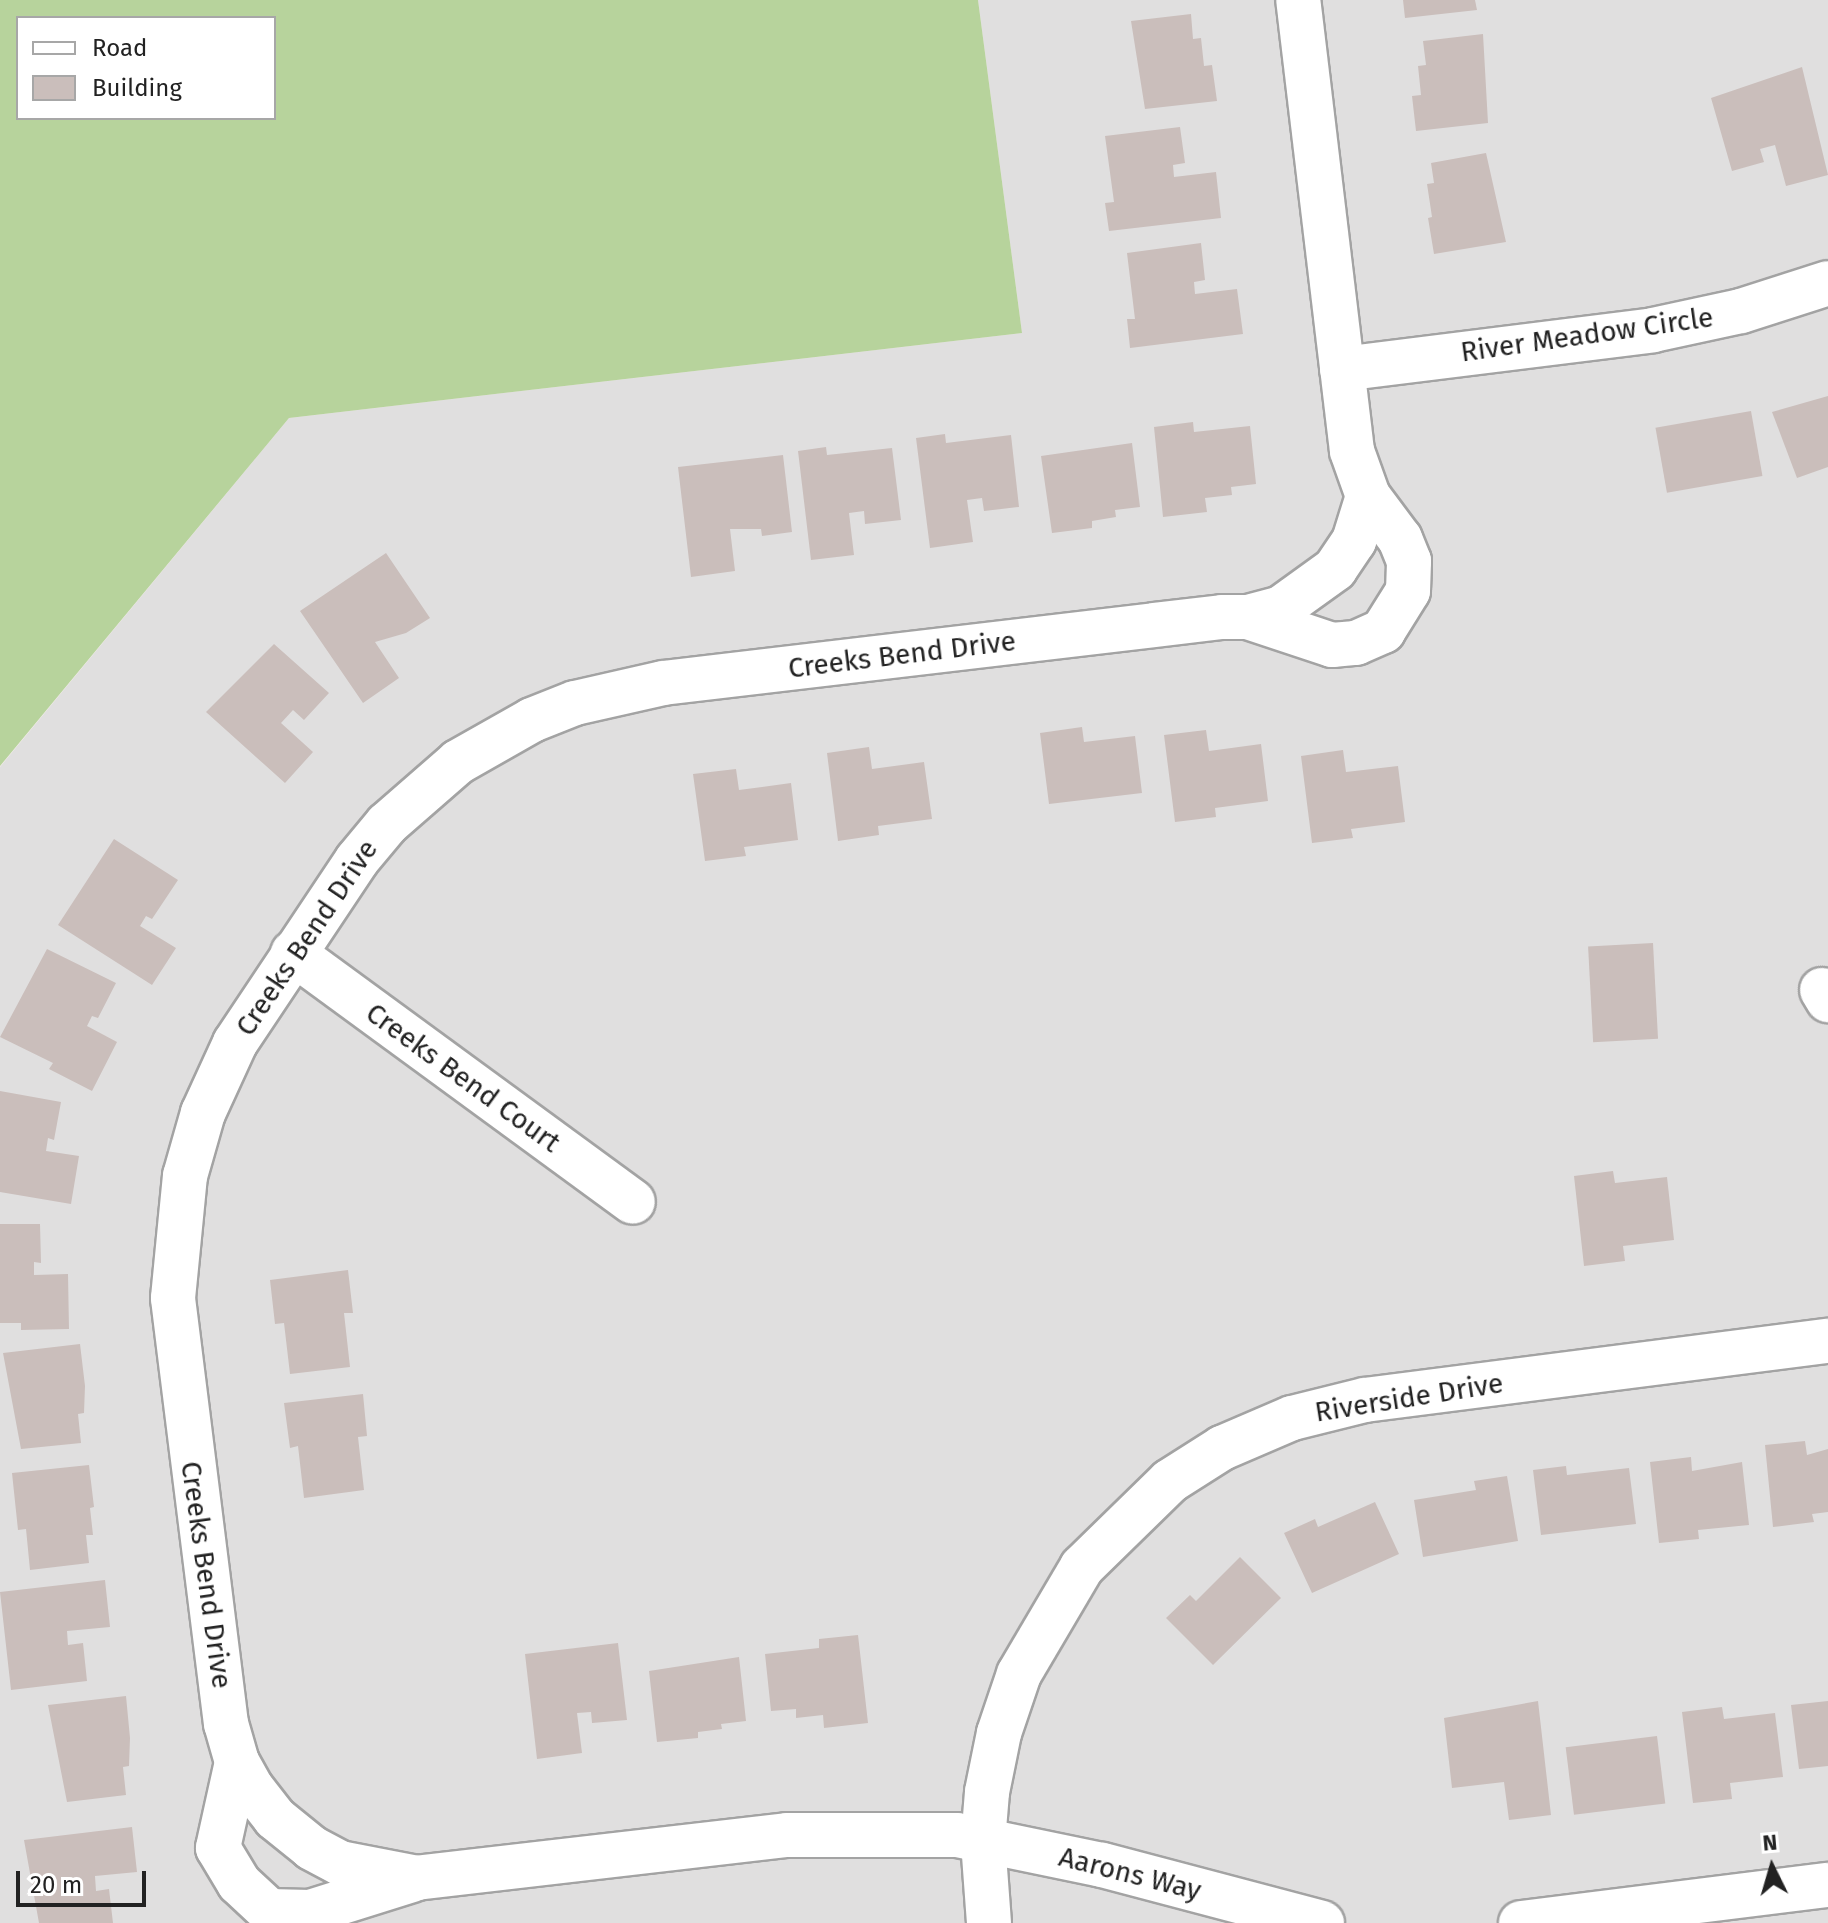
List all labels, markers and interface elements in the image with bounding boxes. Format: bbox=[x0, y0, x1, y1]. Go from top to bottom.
legend bbox=[16, 16, 276, 120]
text: Road bbox=[92, 34, 147, 62]
text: Building bbox=[92, 74, 182, 102]
street label: River Meadow Circle bbox=[1458, 301, 1716, 369]
street label: Creeks Bend Drive bbox=[786, 624, 1018, 686]
street label: Creeks Bend Drive bbox=[229, 834, 385, 1042]
street label: Creeks Bend Court bbox=[359, 996, 567, 1160]
street label: Riverside Drive bbox=[1312, 1367, 1506, 1429]
street label: Creeks Bend Drive bbox=[173, 1459, 239, 1691]
north arrow bbox=[1732, 1827, 1812, 1907]
text: N bbox=[1761, 1829, 1778, 1857]
street label: Aarons Way bbox=[1055, 1840, 1205, 1908]
scale bar bbox=[20, 1855, 150, 1905]
text: 20 m bbox=[30, 1871, 82, 1899]

